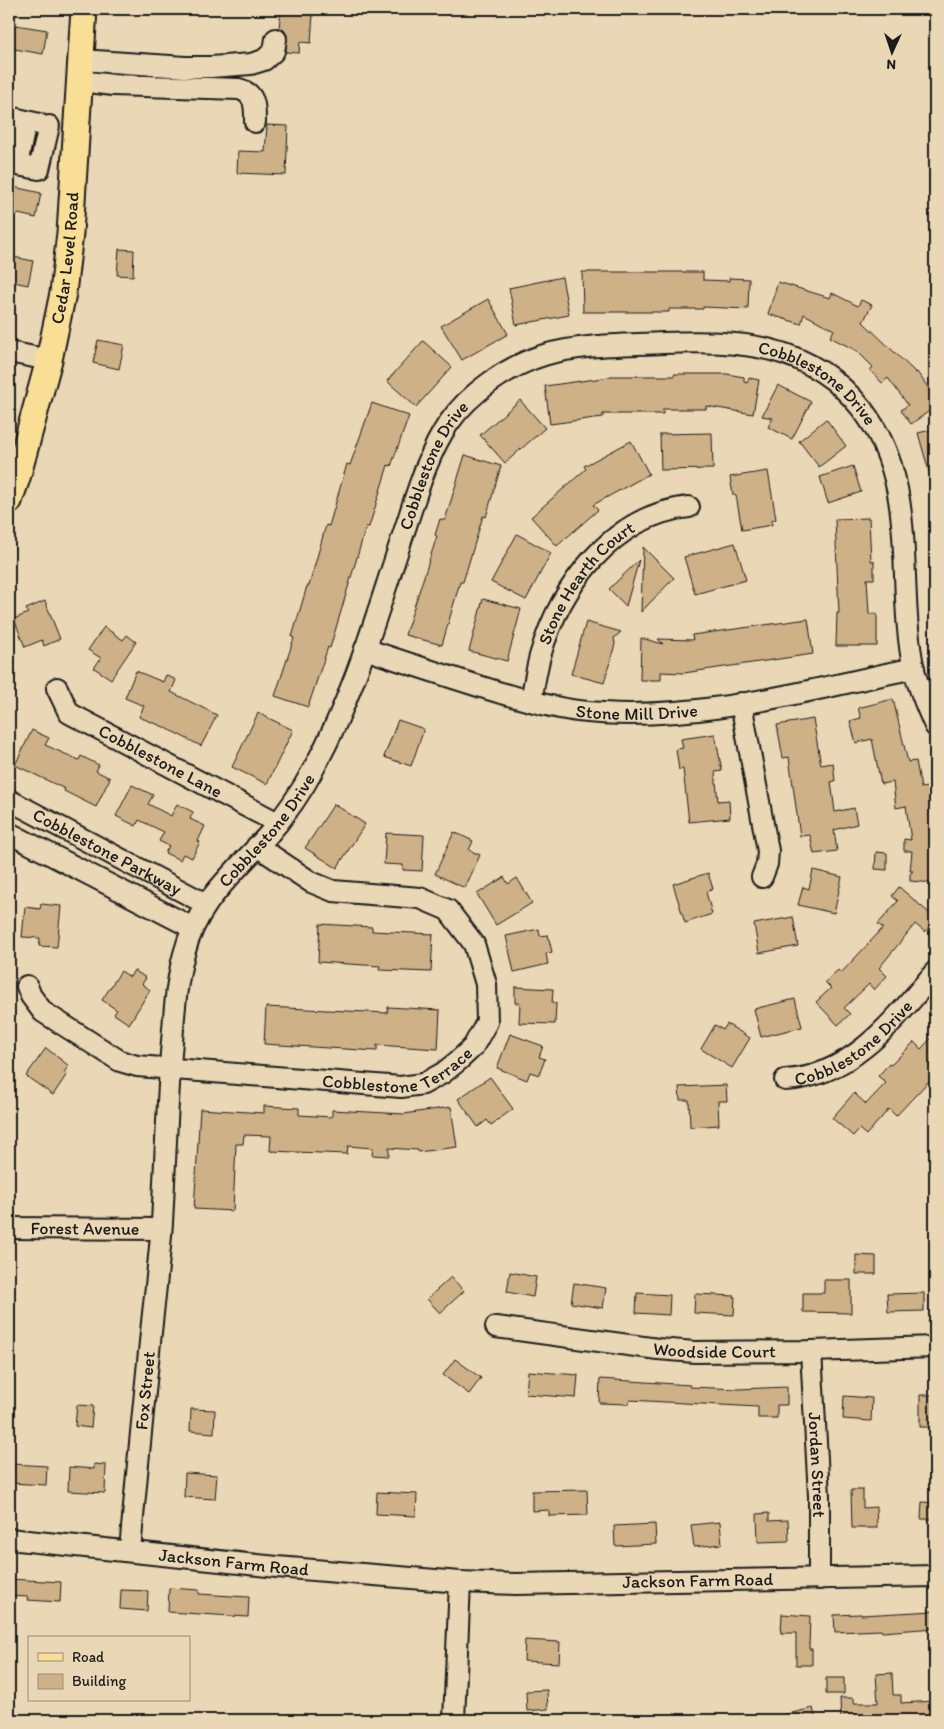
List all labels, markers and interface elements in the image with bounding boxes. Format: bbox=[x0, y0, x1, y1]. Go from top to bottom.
north arrow bbox=[866, 28, 916, 78]
text: N bbox=[886, 56, 897, 73]
street label: Cedar Level Road bbox=[46, 191, 84, 326]
street label: Cobblestone Drive bbox=[756, 336, 881, 429]
street label: Cobblestone Drive bbox=[394, 396, 473, 533]
street label: Stone Hearth Court bbox=[533, 516, 639, 648]
street label: Stone Mill Drive bbox=[575, 699, 699, 725]
street label: Cobblestone Lane bbox=[95, 720, 226, 803]
street label: Cobblestone Drive bbox=[214, 770, 320, 892]
street label: Cobblestone Parkway bbox=[29, 803, 186, 900]
street label: Cobblestone Drive bbox=[793, 996, 917, 1090]
street label: Cobblestone Terrace bbox=[321, 1042, 477, 1098]
street label: Forest Avenue bbox=[30, 1217, 140, 1240]
street label: Woodside Court bbox=[652, 1338, 776, 1363]
street label: Fox Street bbox=[130, 1350, 160, 1431]
street label: Jordan Street bbox=[803, 1412, 830, 1518]
street label: Jackson Farm Road bbox=[158, 1544, 310, 1581]
street label: Jackson Farm Road bbox=[622, 1568, 773, 1593]
legend bbox=[28, 1636, 190, 1702]
text: Road bbox=[72, 1648, 105, 1666]
text: Building bbox=[72, 1672, 126, 1690]

